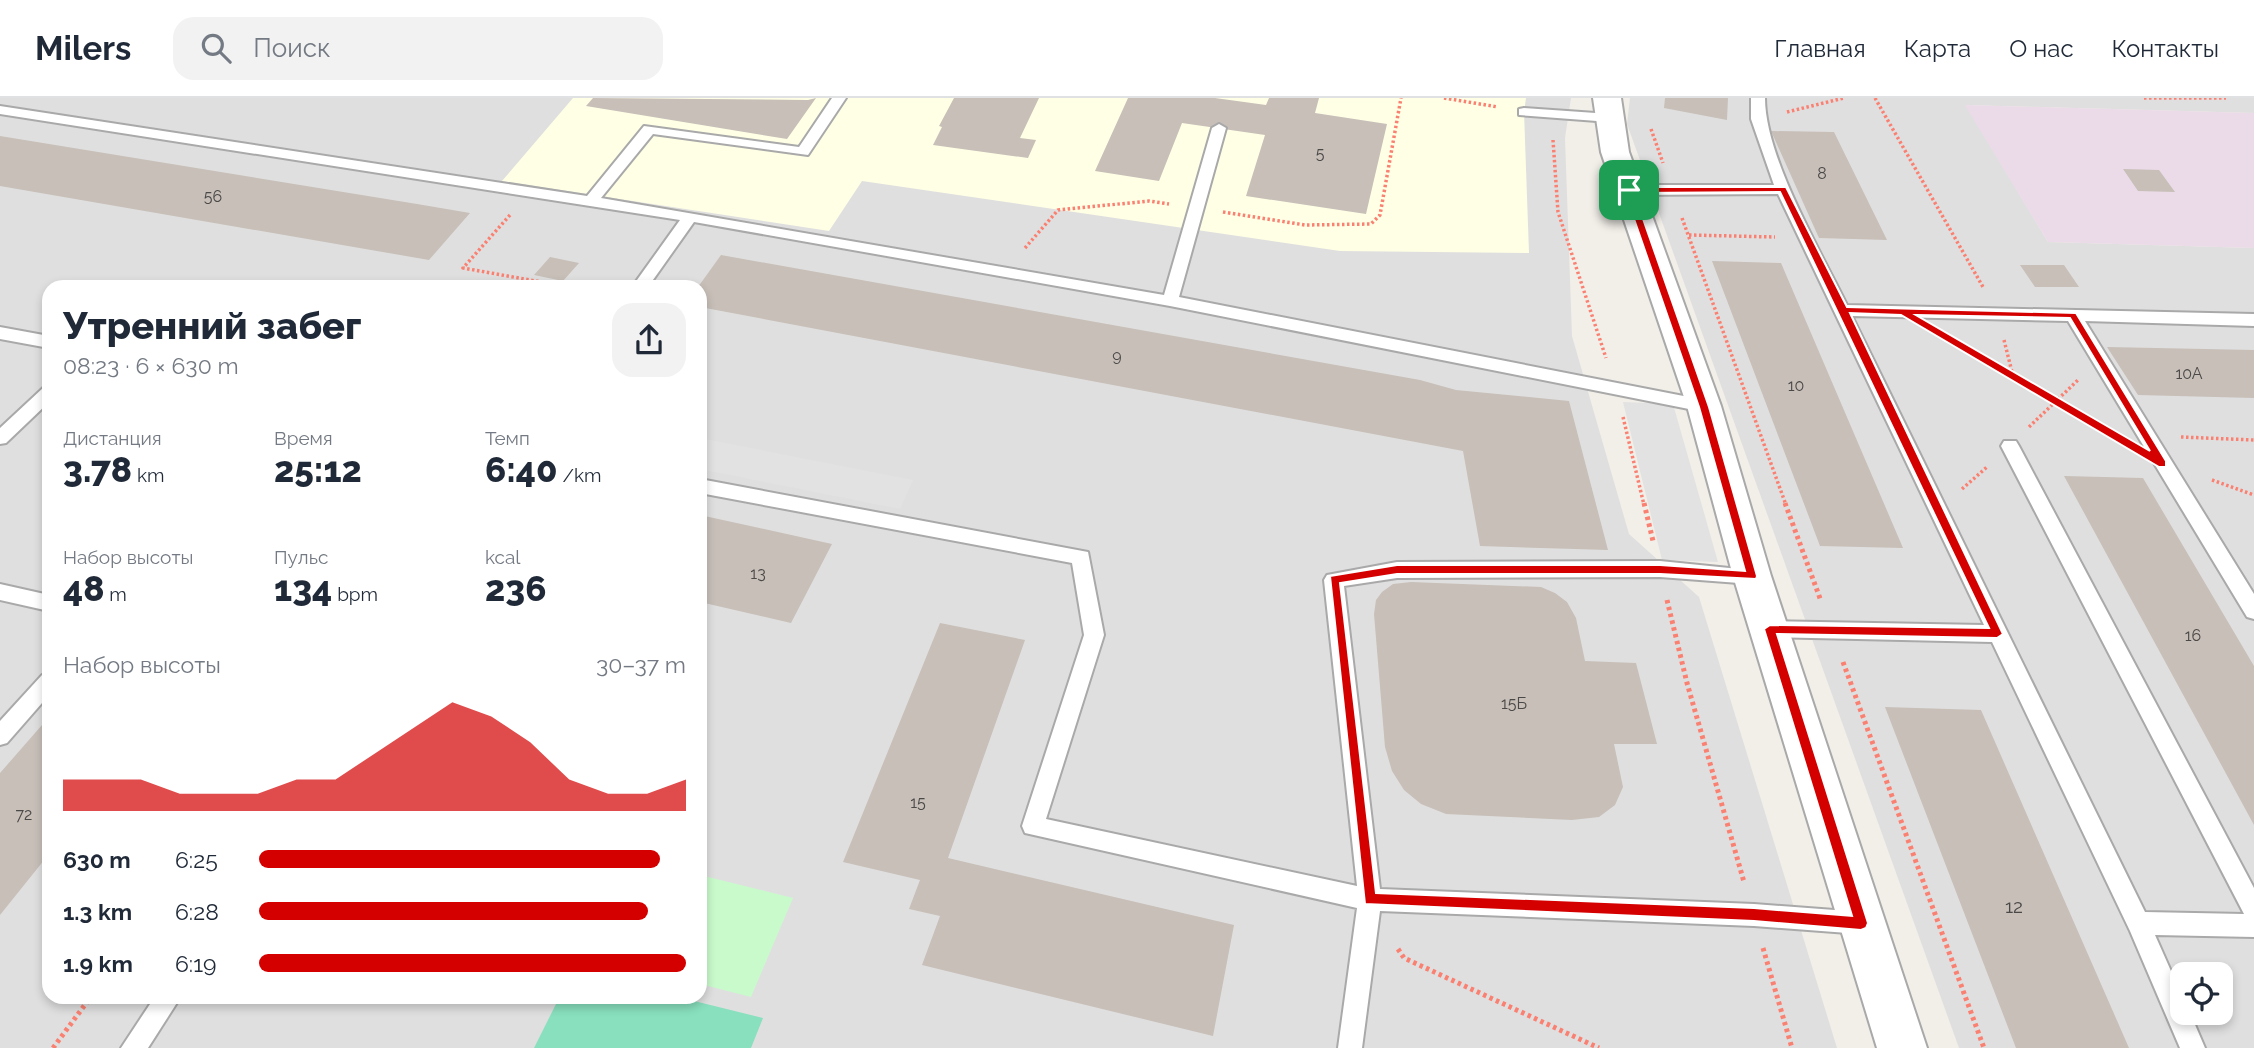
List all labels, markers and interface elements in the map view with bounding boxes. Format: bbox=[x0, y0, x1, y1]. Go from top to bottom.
search box bbox=[173, 17, 663, 80]
text: Milers bbox=[35, 29, 131, 68]
icon: search bbox=[197, 29, 235, 67]
text: Поиск bbox=[253, 33, 331, 63]
text: Главная bbox=[1774, 34, 1866, 63]
text: Карта bbox=[1904, 34, 1971, 63]
text: О нас bbox=[2009, 34, 2074, 63]
text: Контакты bbox=[2112, 34, 2219, 63]
house number: 5 bbox=[1316, 144, 1325, 163]
pin bbox=[1599, 160, 1659, 220]
house number: 8 bbox=[1817, 164, 1827, 183]
icon: arrive bbox=[1610, 171, 1648, 209]
house number: 56 bbox=[204, 187, 222, 206]
text: Утренний забег bbox=[63, 303, 361, 348]
button: share bbox=[612, 303, 686, 377]
house number: 9 bbox=[1112, 346, 1122, 365]
text: 08:23 · 6 × 630 m bbox=[63, 352, 239, 379]
house number: 10А bbox=[2175, 364, 2203, 383]
house number: 10 bbox=[1788, 376, 1804, 395]
text: Дистанция bbox=[63, 427, 162, 449]
text: Время bbox=[274, 427, 333, 449]
text: Темп bbox=[485, 427, 530, 449]
text: 3.78 bbox=[63, 449, 132, 490]
text: 25:12 bbox=[274, 449, 362, 490]
text: 6:40 bbox=[485, 449, 558, 490]
text: km bbox=[132, 464, 164, 486]
text: /km bbox=[558, 464, 601, 486]
text: Набор высоты bbox=[63, 546, 193, 568]
text: Пульс bbox=[274, 546, 328, 568]
text: kcal bbox=[485, 546, 521, 568]
house number: 13 bbox=[750, 564, 766, 583]
text: 48 bbox=[63, 568, 104, 609]
text: 134 bbox=[274, 568, 332, 609]
text: 236 bbox=[485, 568, 547, 609]
text: m bbox=[104, 583, 127, 605]
text: bpm bbox=[332, 583, 378, 605]
house number: 16 bbox=[2185, 626, 2201, 645]
text: Набор высоты bbox=[63, 651, 221, 678]
text: 30–37 m bbox=[596, 651, 686, 678]
house number: 15Б bbox=[1501, 694, 1527, 713]
house number: 15 bbox=[910, 793, 926, 812]
house number: 72 bbox=[16, 805, 32, 824]
text: 630 m bbox=[63, 846, 131, 873]
text: 6:25 bbox=[175, 846, 218, 873]
house number: 12 bbox=[2005, 895, 2023, 917]
text: 1.3 km bbox=[63, 898, 132, 925]
text: 6:28 bbox=[175, 898, 219, 925]
text: 1.9 km bbox=[63, 950, 133, 977]
text: 6:19 bbox=[175, 950, 217, 977]
map controls bbox=[2170, 962, 2233, 1025]
button: locate bbox=[2170, 962, 2233, 1025]

